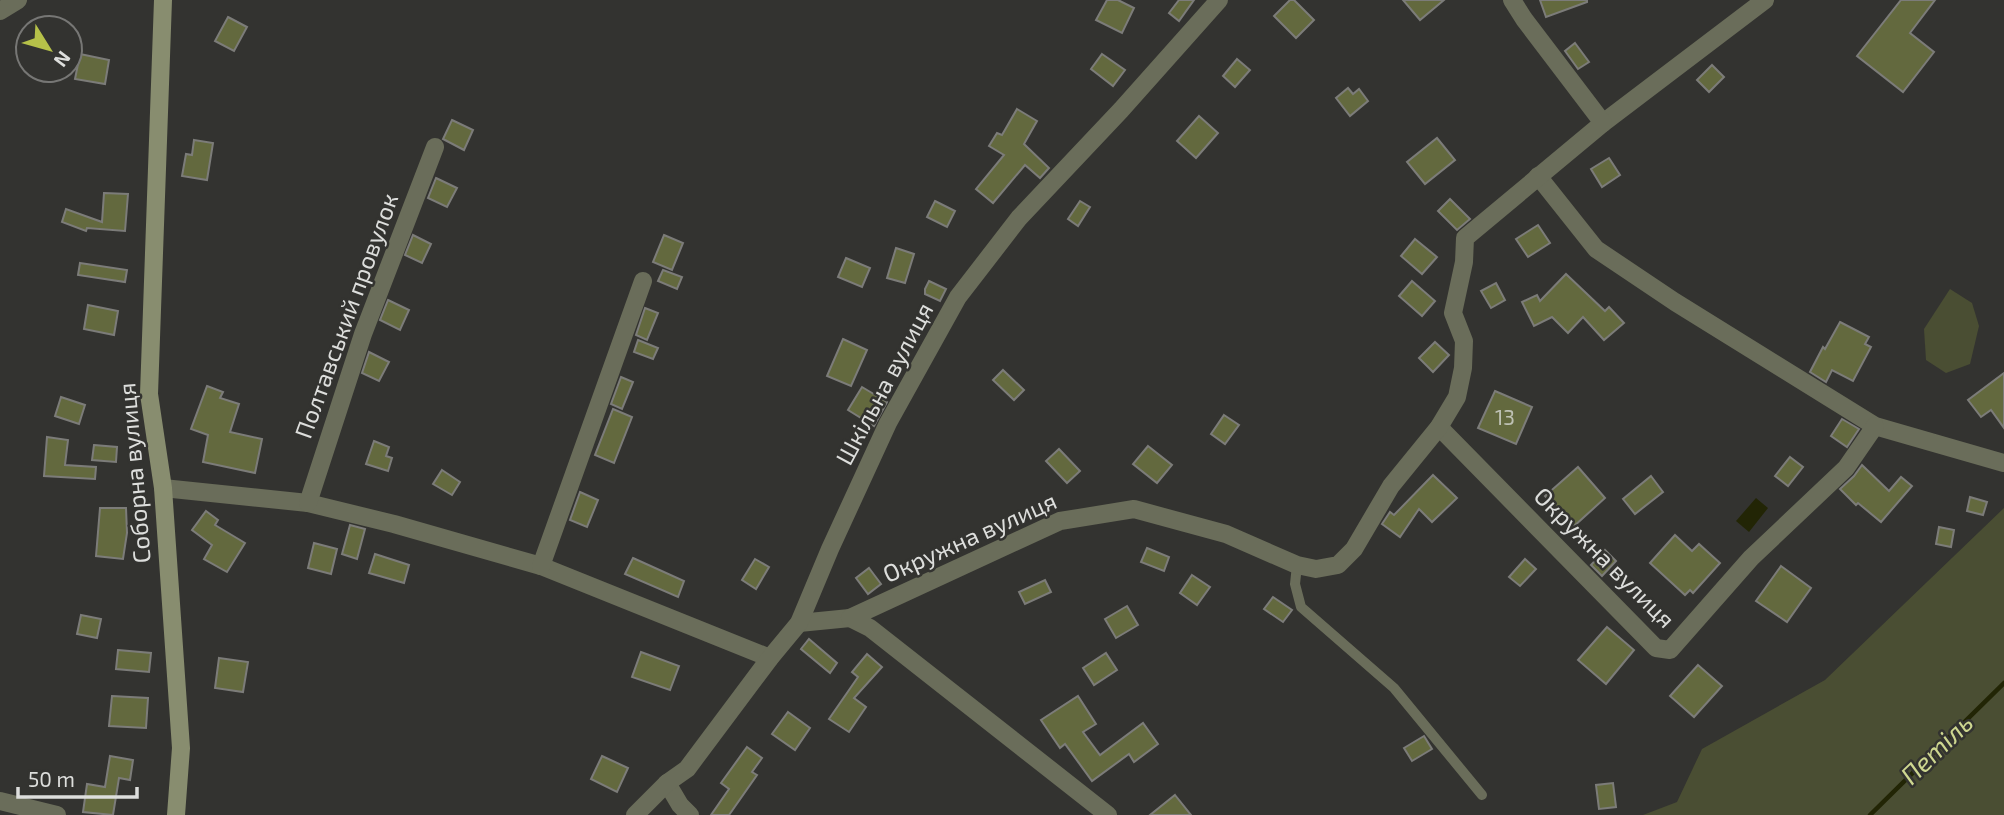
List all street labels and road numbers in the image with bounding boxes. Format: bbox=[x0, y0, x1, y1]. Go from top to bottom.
street label: Полтавський провулок bbox=[288, 189, 404, 442]
street label: Шкільна вулиця bbox=[829, 297, 940, 470]
street label: Соборна вулиця bbox=[111, 382, 157, 565]
street label: Окружна вулиця bbox=[1528, 481, 1681, 634]
street label: Окружна вулиця bbox=[878, 485, 1061, 589]

